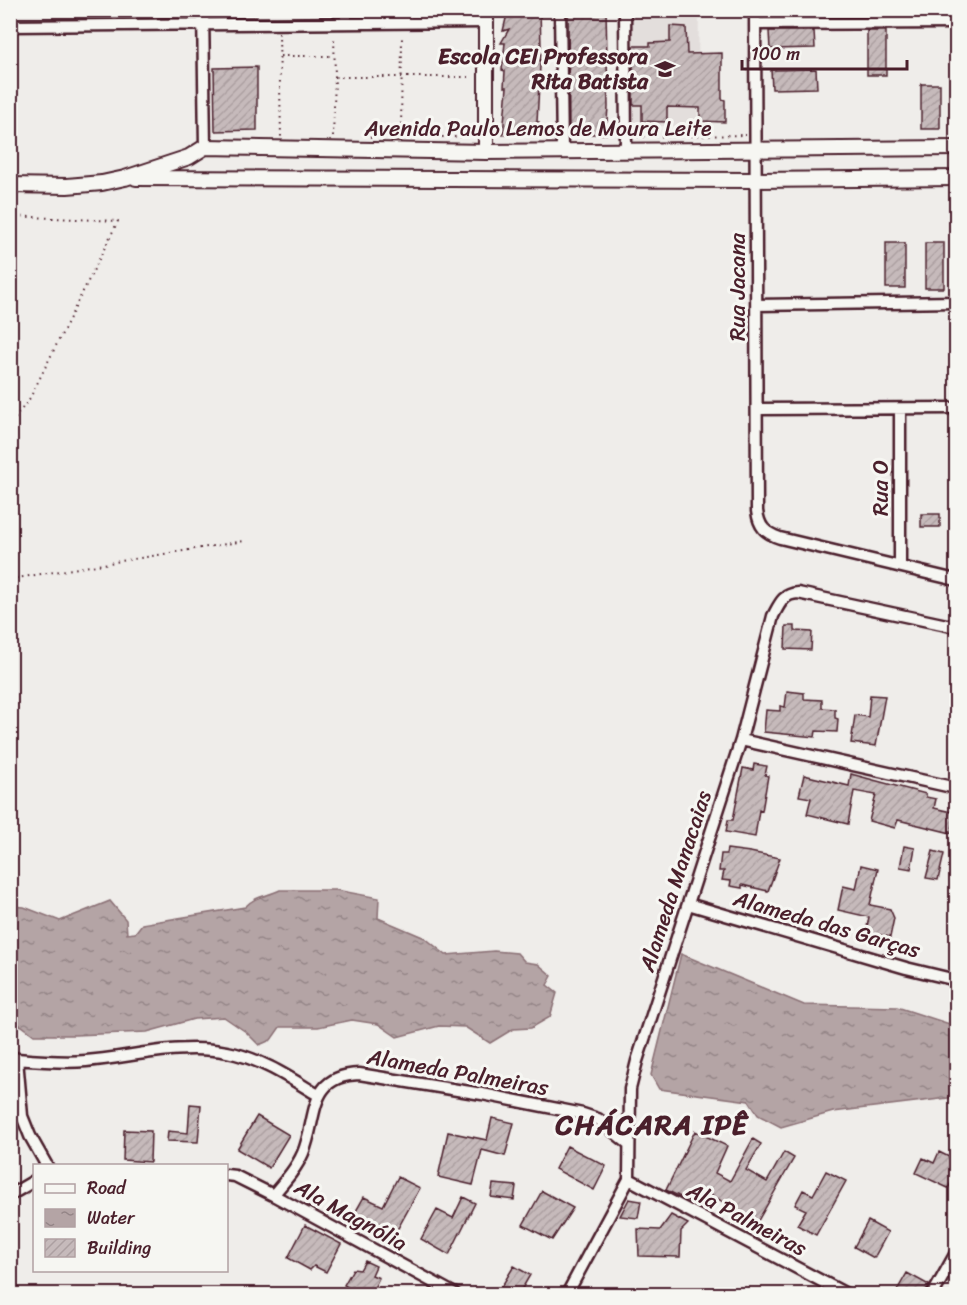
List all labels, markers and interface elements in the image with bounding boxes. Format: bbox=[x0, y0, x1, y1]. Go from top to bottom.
scale bar bbox=[742, 33, 907, 71]
place label: Escola CEI Professora Rita Batista bbox=[438, 37, 649, 101]
text: 100 m bbox=[751, 38, 800, 70]
school or university icon: Escola CEI Professora Rita Batista bbox=[653, 57, 677, 81]
street label: Avenida Paulo Lemos de Moura Leite bbox=[363, 109, 712, 148]
street label: Rua Jacana bbox=[718, 232, 757, 341]
street label: Rua O bbox=[861, 460, 900, 516]
street label: Alameda Manacaias bbox=[627, 785, 723, 978]
street label: Alameda das Garças bbox=[728, 878, 926, 970]
street label: Alameda Palmeiras bbox=[363, 1037, 553, 1107]
district label: CHÁCARA IPÊ bbox=[555, 1100, 749, 1149]
legend bbox=[33, 1164, 228, 1272]
street label: Ala Magnólia bbox=[286, 1167, 415, 1262]
street label: Ala Palmeiras bbox=[679, 1170, 815, 1268]
text: Road bbox=[87, 1172, 127, 1204]
text: Water bbox=[87, 1202, 136, 1234]
text: Building bbox=[87, 1232, 151, 1264]

